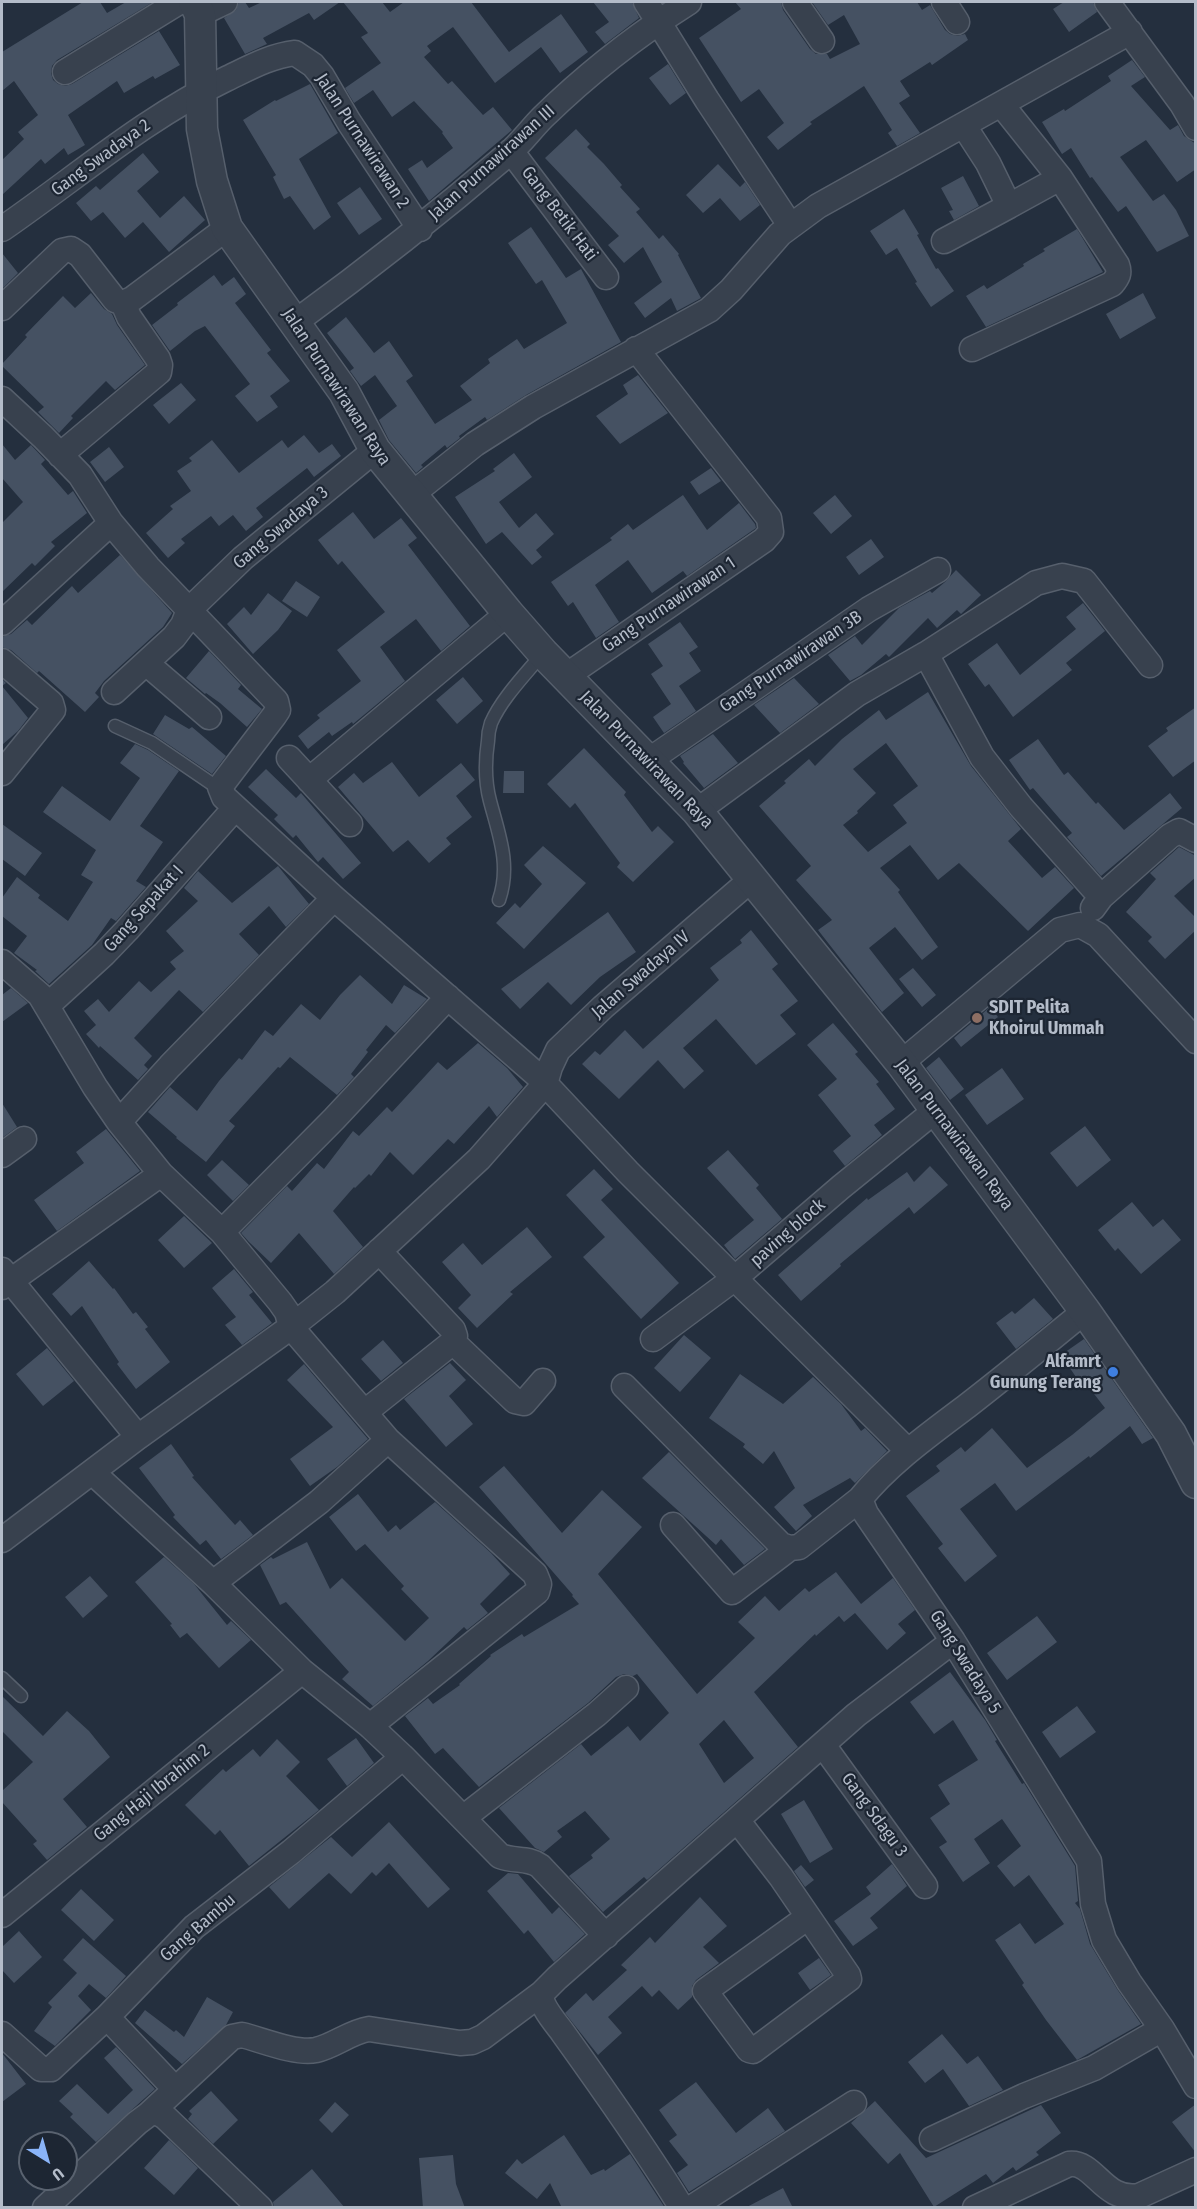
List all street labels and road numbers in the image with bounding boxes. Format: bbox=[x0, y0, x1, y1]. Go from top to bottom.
street label: Jalan Purnawirawan 2 bbox=[310, 70, 414, 212]
street label: Jalan Purnawirawan III bbox=[424, 101, 560, 225]
street label: Gang Swadaya 2 bbox=[47, 115, 155, 201]
street label: Gang Betik Hati bbox=[516, 162, 602, 266]
street label: Jalan Purnawirawan Raya bbox=[277, 304, 395, 470]
street label: Gang Swadaya 3 bbox=[229, 482, 333, 574]
street label: Gang Purnawirawan 1 bbox=[598, 552, 740, 658]
street label: Gang Purnawirawan 3B bbox=[716, 606, 866, 718]
street label: Jalan Purnawirawan Raya bbox=[575, 687, 717, 833]
street label: Gang Sepakat I bbox=[99, 861, 189, 957]
street label: Jalan Swadaya IV bbox=[588, 927, 694, 1023]
street label: Jalan Purnawirawan Raya bbox=[890, 1055, 1018, 1215]
street label: paving block bbox=[746, 1195, 830, 1271]
street label: Gang Swadaya 5 bbox=[925, 1606, 1005, 1718]
street label: Gang Haji Ibrahim 2 bbox=[90, 1740, 214, 1846]
street label: Gang Sdagu 3 bbox=[836, 1769, 912, 1861]
street label: Gang Bambu bbox=[156, 1889, 240, 1967]

